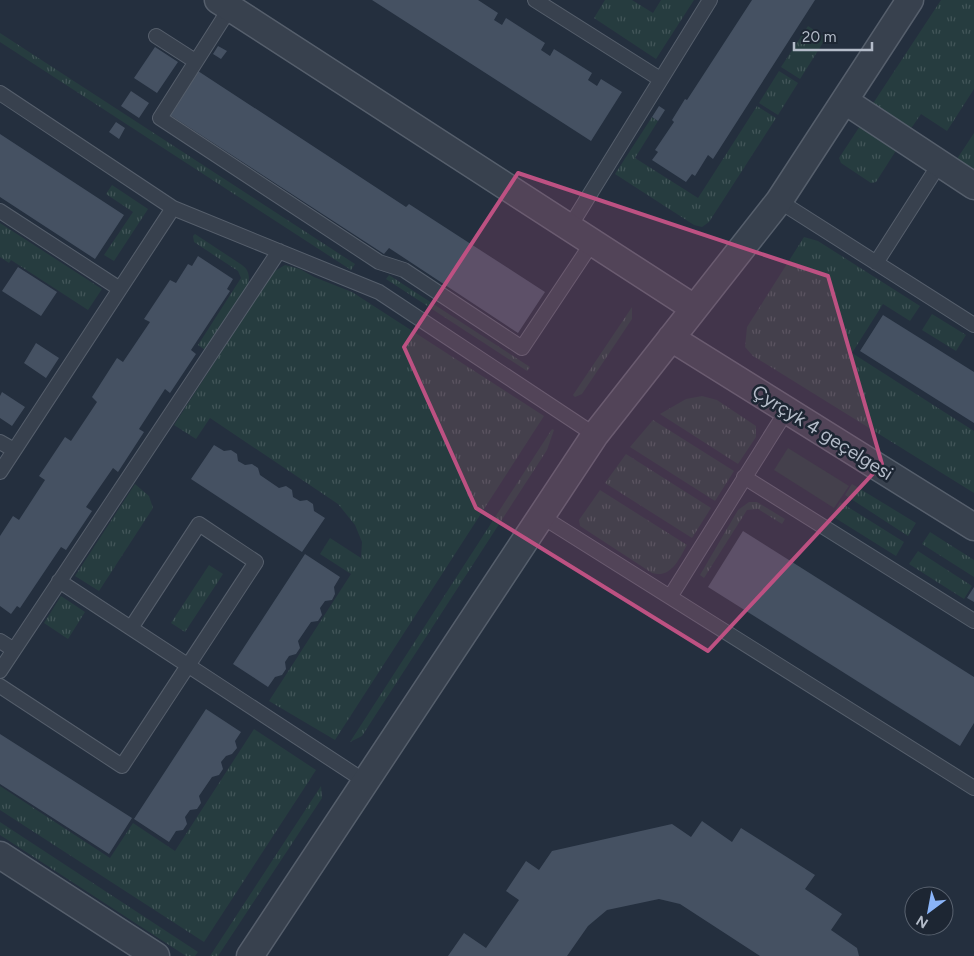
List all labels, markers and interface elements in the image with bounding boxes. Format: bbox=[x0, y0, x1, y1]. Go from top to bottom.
scale bar bbox=[794, 20, 872, 52]
text: 20 m bbox=[802, 28, 836, 46]
street label: Çyrçyk 4 geçelgesi bbox=[748, 380, 897, 485]
north arrow bbox=[904, 886, 954, 936]
text: N bbox=[913, 912, 931, 932]

